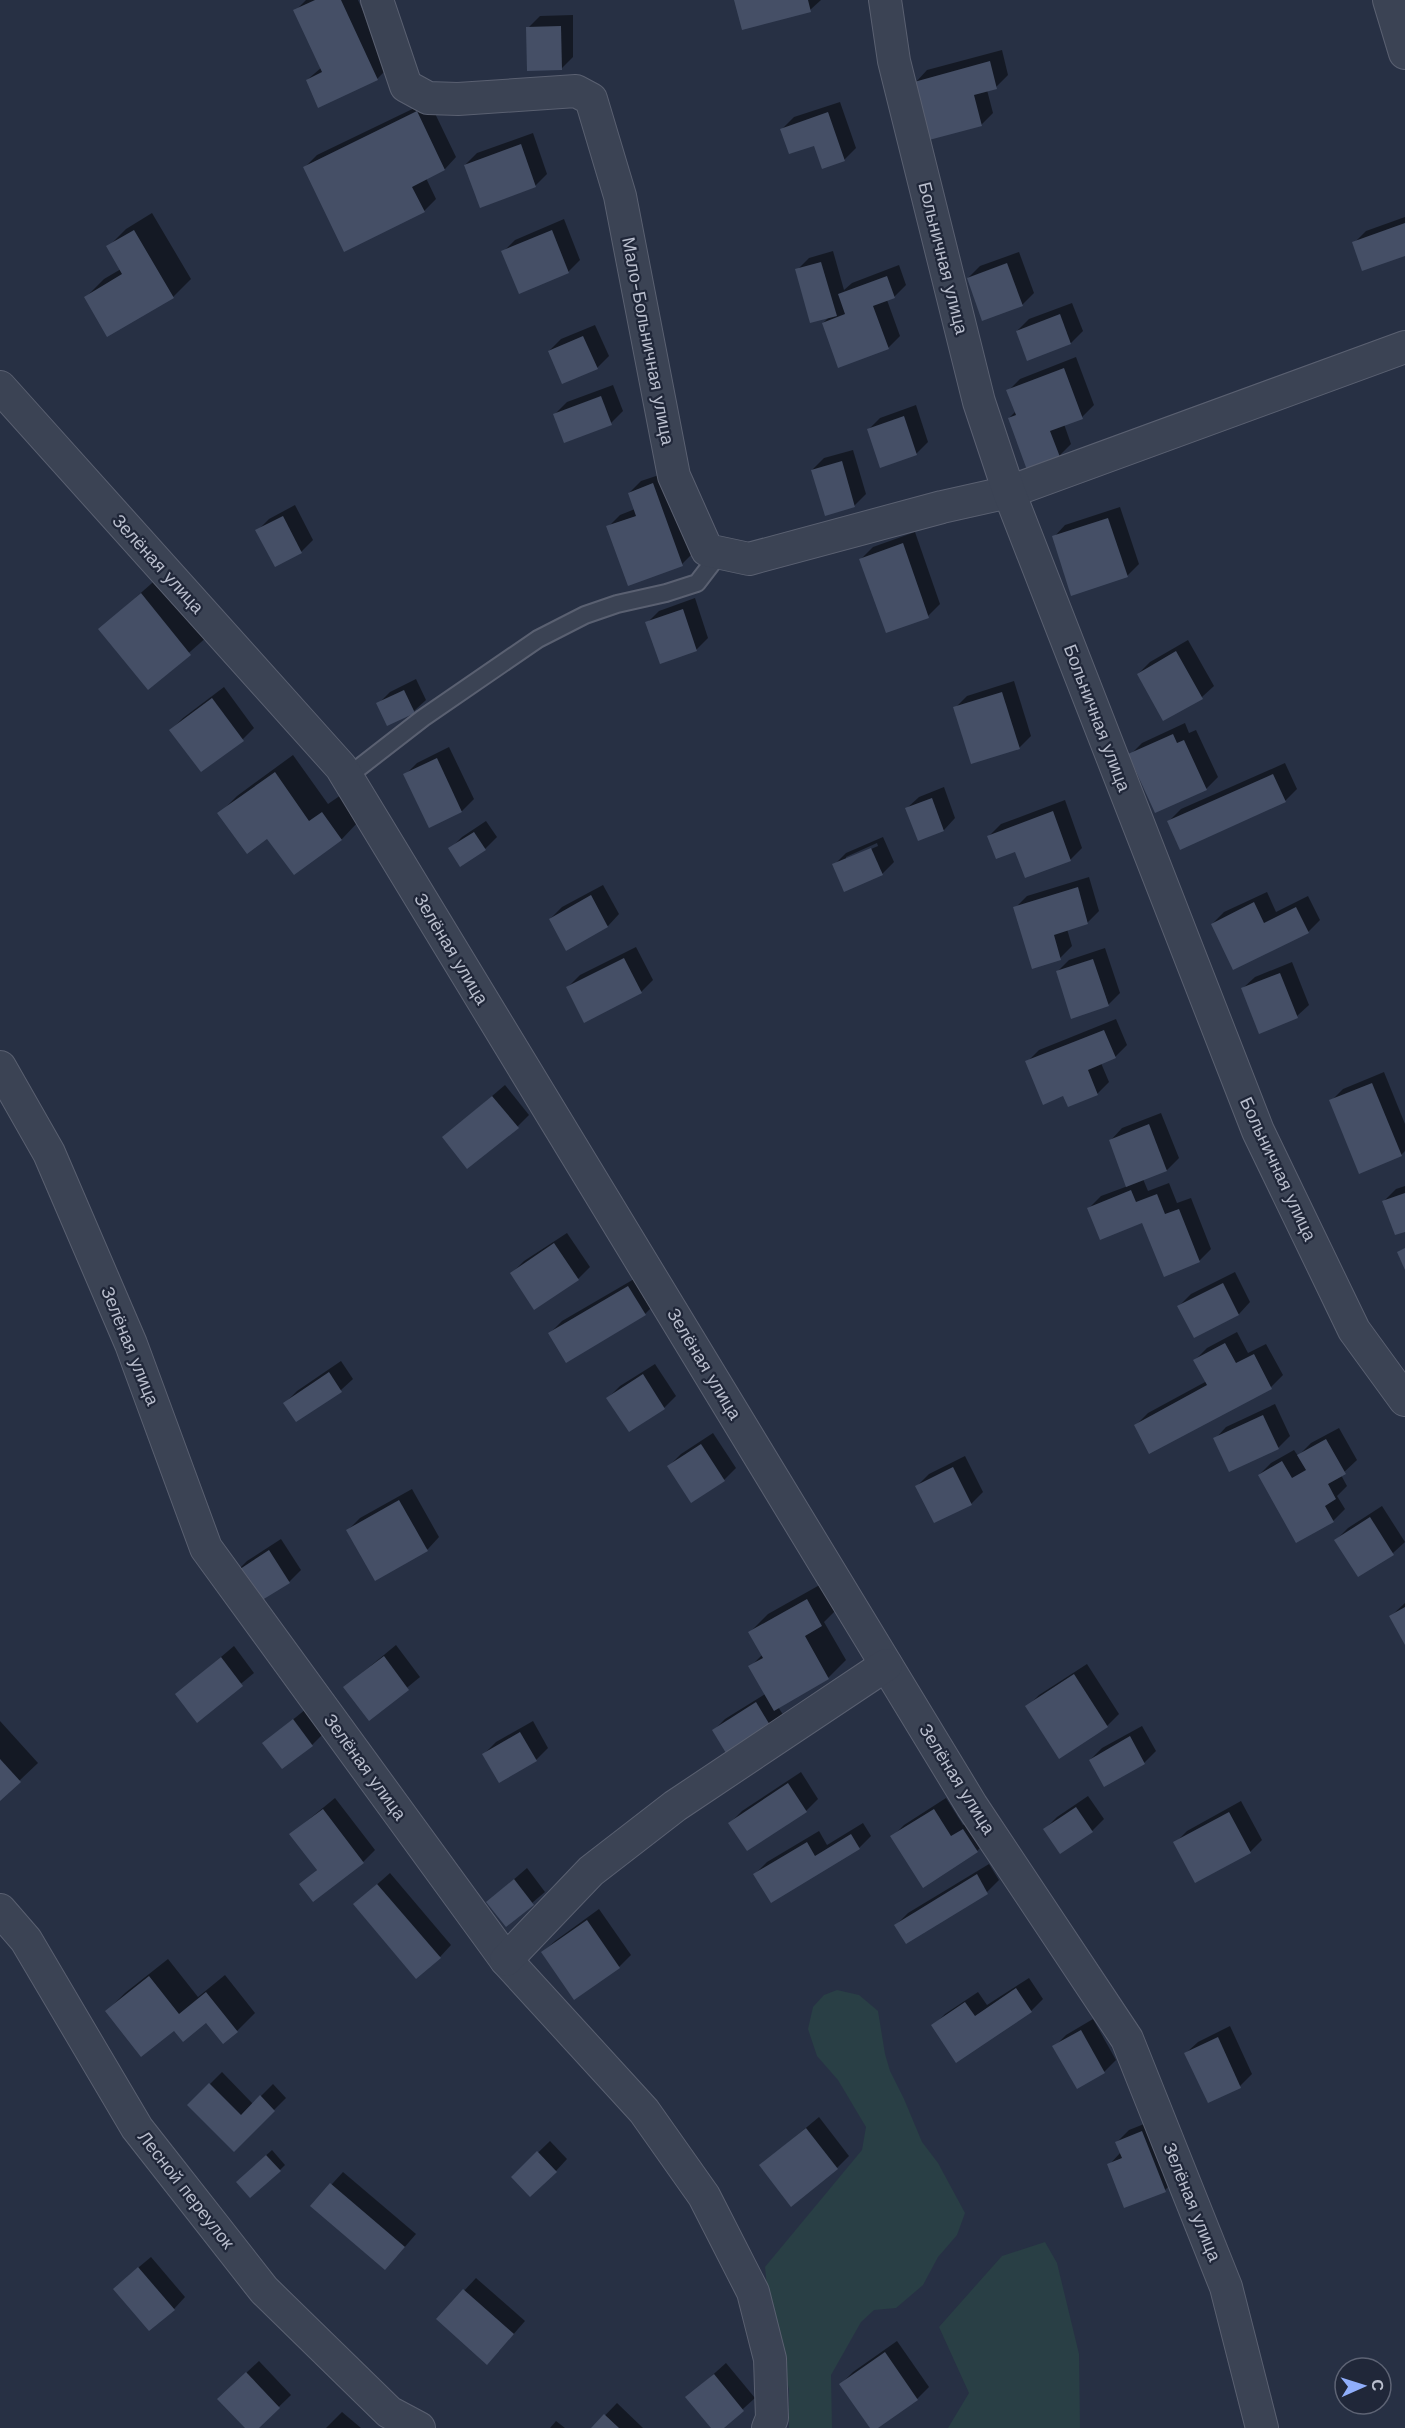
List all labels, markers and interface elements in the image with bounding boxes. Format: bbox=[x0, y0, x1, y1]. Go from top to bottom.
street label: Больничная улица bbox=[914, 180, 973, 337]
street label: Мало-Больничная улица bbox=[618, 235, 679, 447]
street label: Зелёная улица bbox=[108, 510, 209, 618]
street label: Больничная улица bbox=[1060, 641, 1136, 795]
street label: Зелёная улица bbox=[410, 889, 493, 1009]
street label: Больничная улица bbox=[1236, 1094, 1321, 1245]
street label: Зелёная улица bbox=[97, 1283, 164, 1409]
street label: Зелёная улица bbox=[663, 1304, 746, 1424]
street label: Зелёная улица bbox=[320, 1710, 412, 1825]
street label: Зелёная улица bbox=[915, 1720, 1000, 1839]
street label: Лесной переулок bbox=[134, 2127, 239, 2253]
street label: Зелёная улица bbox=[1159, 2139, 1226, 2265]
north arrow bbox=[1333, 2356, 1393, 2416]
text: С bbox=[1368, 2379, 1387, 2392]

